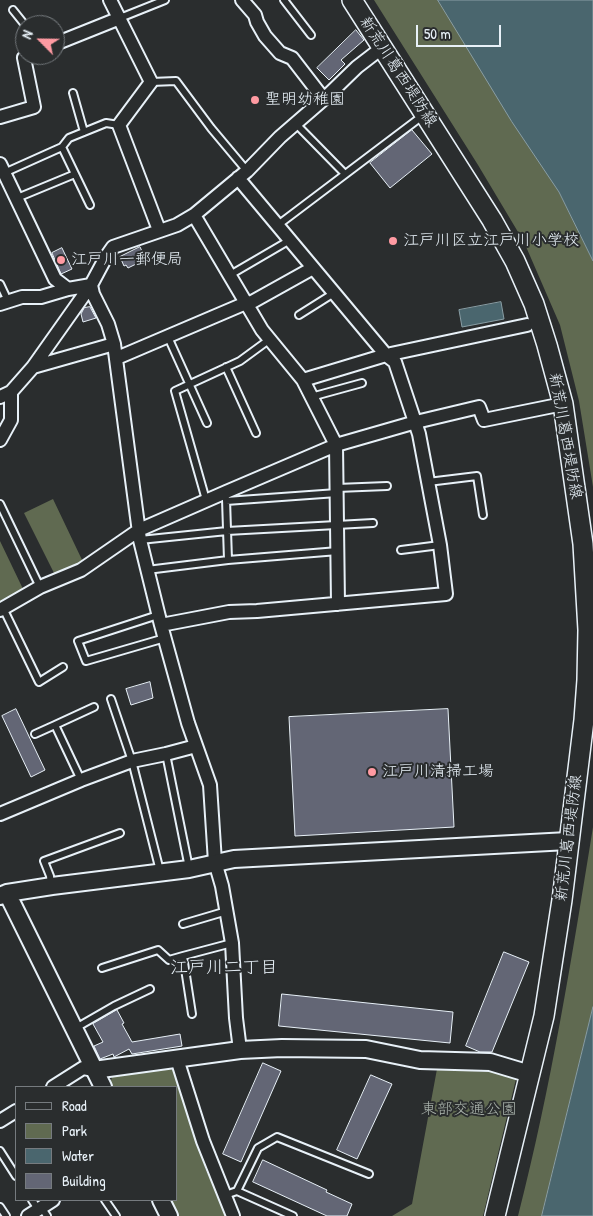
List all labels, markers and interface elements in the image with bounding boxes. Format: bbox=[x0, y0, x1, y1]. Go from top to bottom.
street label: 新荒川葛西堤防線 bbox=[355, 13, 441, 131]
north arrow bbox=[15, 15, 65, 65]
scale bar bbox=[418, 15, 503, 47]
text: 50 m bbox=[424, 23, 451, 44]
text: N bbox=[16, 27, 37, 41]
place label: 聖明幼稚園 bbox=[265, 90, 345, 110]
marker: 聖明幼稚園 bbox=[249, 94, 261, 106]
place label: 江戸川区立江戸川小学校 bbox=[403, 231, 579, 251]
marker: 江戸川区立江戸川小学校 bbox=[387, 235, 399, 247]
place label: 江戸川一郵便局 bbox=[71, 250, 183, 270]
marker: 江戸川一郵便局 bbox=[55, 254, 67, 266]
street label: 新荒川葛西堤防線 bbox=[544, 371, 586, 501]
place label: 江戸川清掃工場 bbox=[382, 762, 494, 782]
marker: 江戸川清掃工場 bbox=[366, 766, 378, 778]
street label: 新荒川葛西堤防線 bbox=[552, 773, 586, 903]
district label: 江戸川二丁目 bbox=[170, 957, 278, 979]
legend bbox=[15, 1086, 178, 1201]
text: Road bbox=[62, 1095, 87, 1116]
park label: 東部交通公園 bbox=[421, 1100, 517, 1120]
text: Park bbox=[62, 1120, 87, 1141]
text: Water bbox=[62, 1145, 94, 1166]
text: Building bbox=[62, 1170, 106, 1191]

